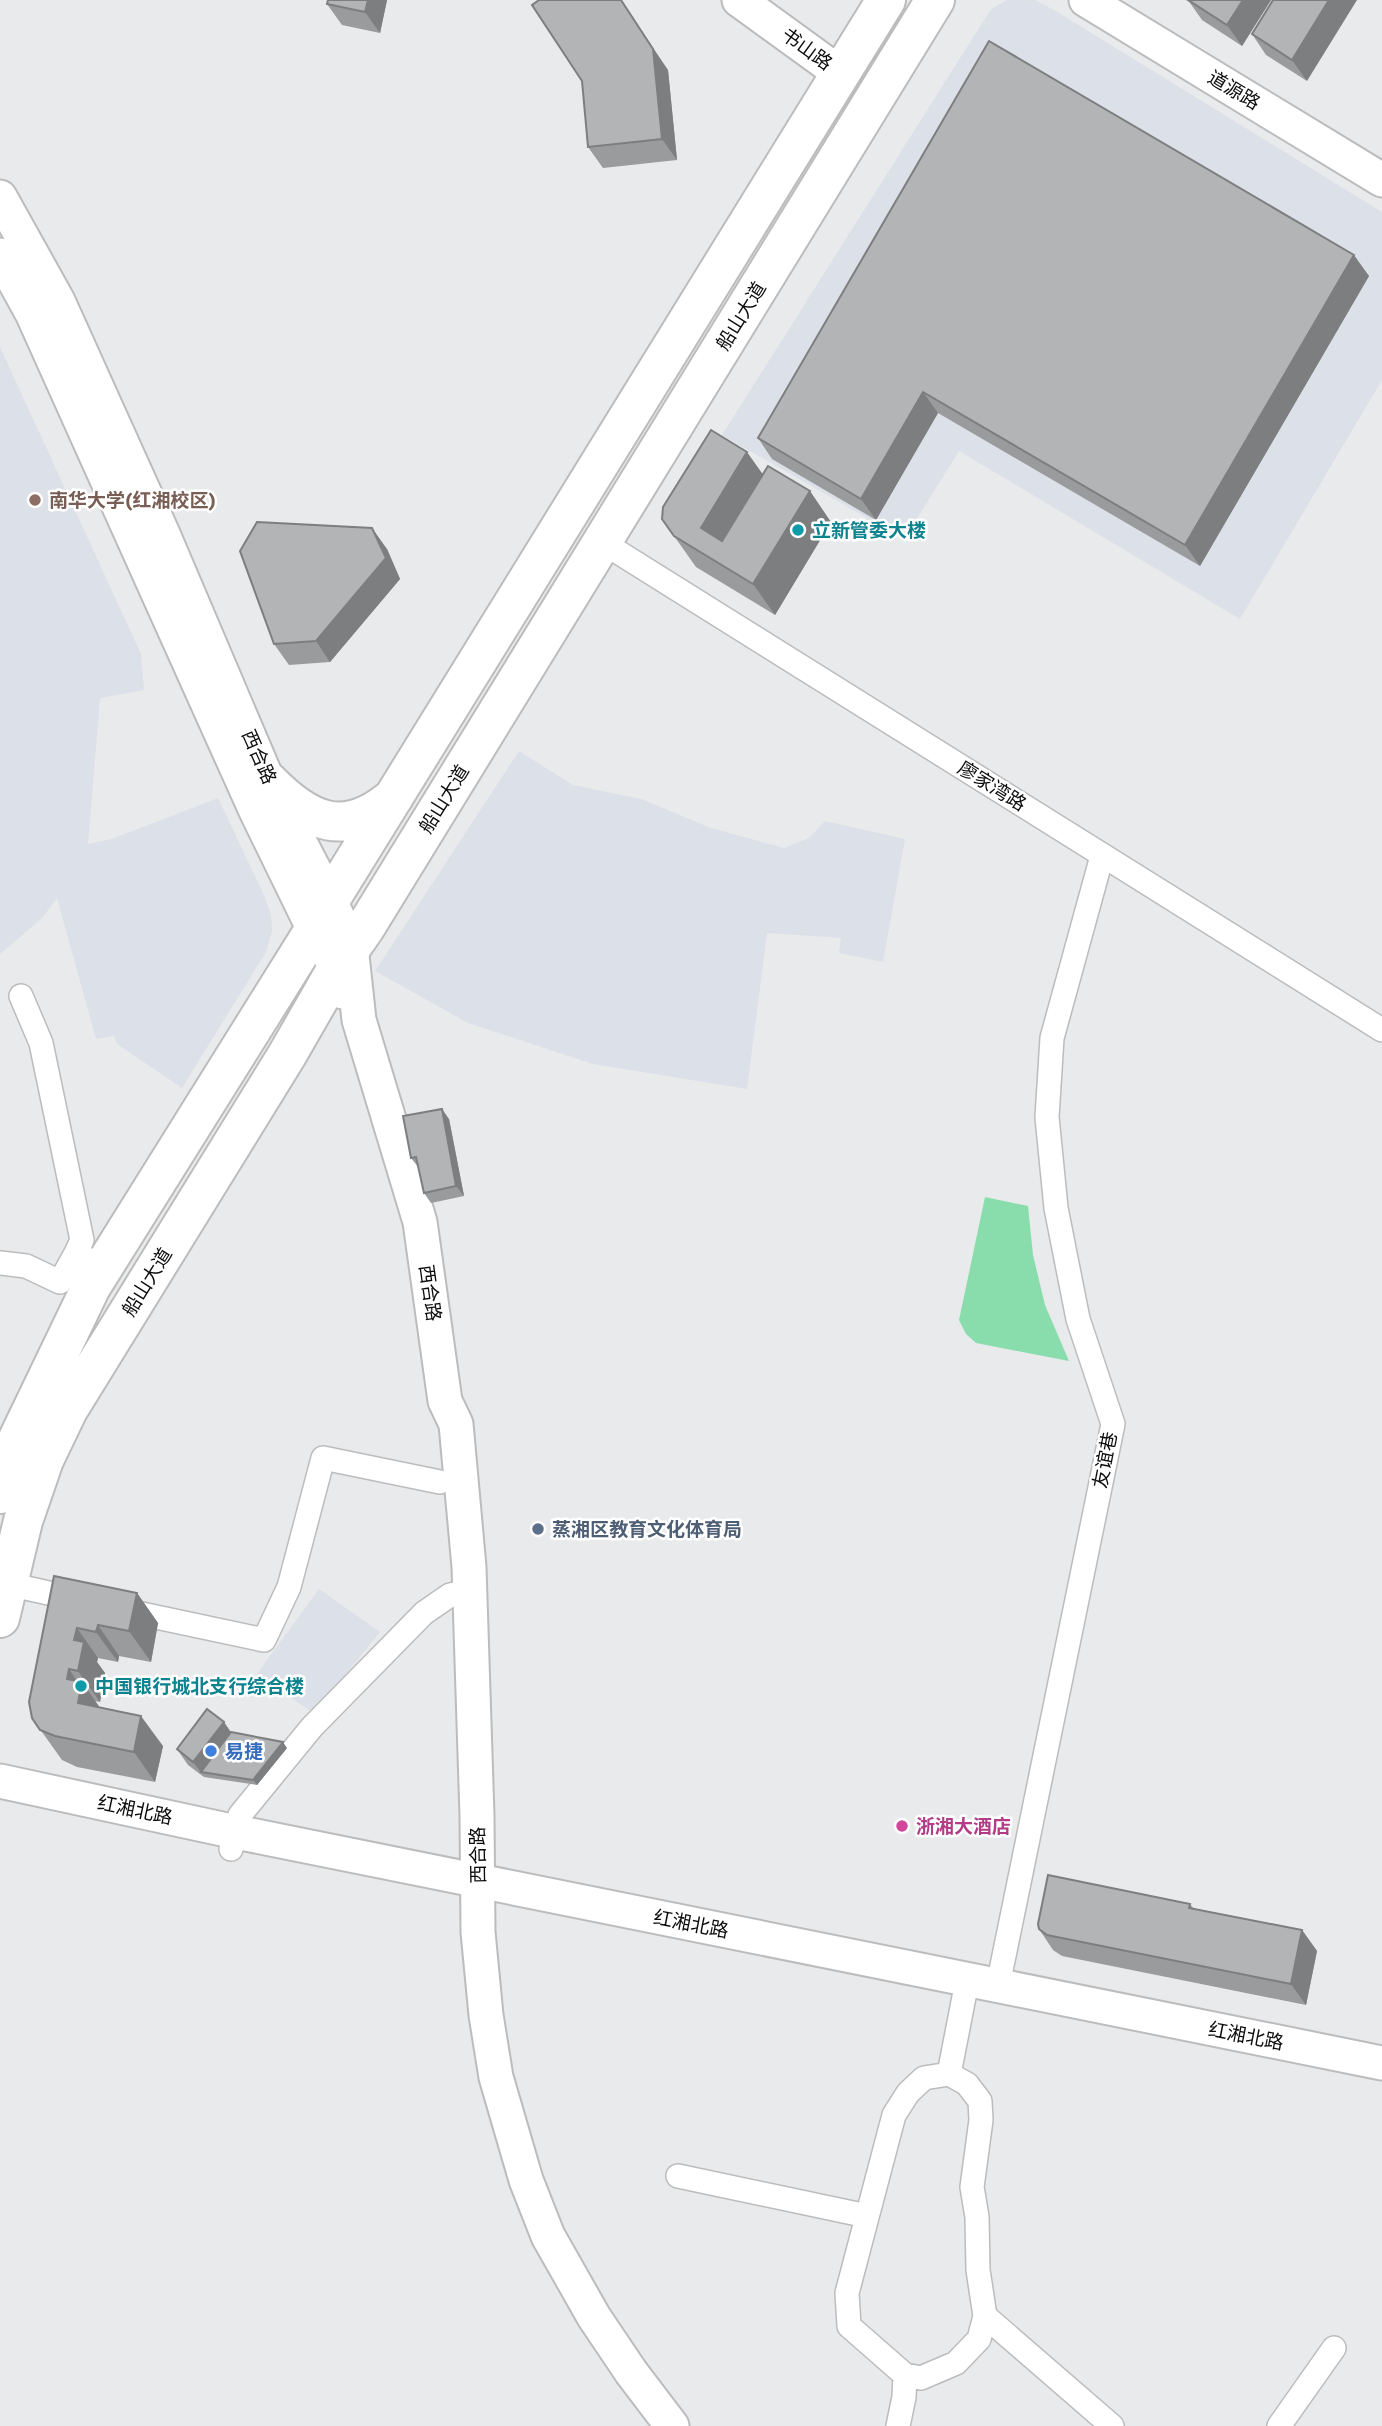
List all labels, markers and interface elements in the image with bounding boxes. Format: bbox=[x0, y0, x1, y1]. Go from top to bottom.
street label: 书山路 bbox=[777, 23, 837, 75]
street label: 道源路 bbox=[1204, 65, 1264, 115]
street label: 船山大道 bbox=[711, 278, 771, 354]
place label: 南华大学(红湘校区) bbox=[49, 489, 216, 512]
marker: 南华大学(红湘校区) bbox=[27, 492, 43, 508]
place label: 立新管委大楼 bbox=[812, 519, 926, 542]
marker: 立新管委大楼 bbox=[790, 522, 806, 538]
street label: 西合路 bbox=[237, 726, 281, 788]
street label: 廖家湾路 bbox=[954, 756, 1030, 816]
street label: 船山大道 bbox=[414, 761, 474, 837]
street label: 船山大道 bbox=[117, 1244, 177, 1320]
street label: 西合路 bbox=[415, 1263, 445, 1323]
street label: 友谊巷 bbox=[1088, 1430, 1122, 1490]
place label: 蒸湘区教育文化体育局 bbox=[552, 1518, 742, 1541]
marker: 蒸湘区教育文化体育局 bbox=[530, 1521, 546, 1537]
place label: 中国银行城北支行综合楼 bbox=[95, 1675, 304, 1698]
marker: 中国银行城北支行综合楼 bbox=[73, 1678, 89, 1694]
place label: 易捷 bbox=[225, 1740, 263, 1763]
marker: 易捷 bbox=[203, 1743, 219, 1759]
street label: 红湘北路 bbox=[95, 1791, 175, 1829]
place label: 浙湘大酒店 bbox=[916, 1815, 1011, 1838]
marker: 浙湘大酒店 bbox=[894, 1818, 910, 1834]
street label: 西合路 bbox=[466, 1826, 490, 1884]
street label: 红湘北路 bbox=[651, 1905, 731, 1943]
street label: 红湘北路 bbox=[1206, 2017, 1286, 2055]

